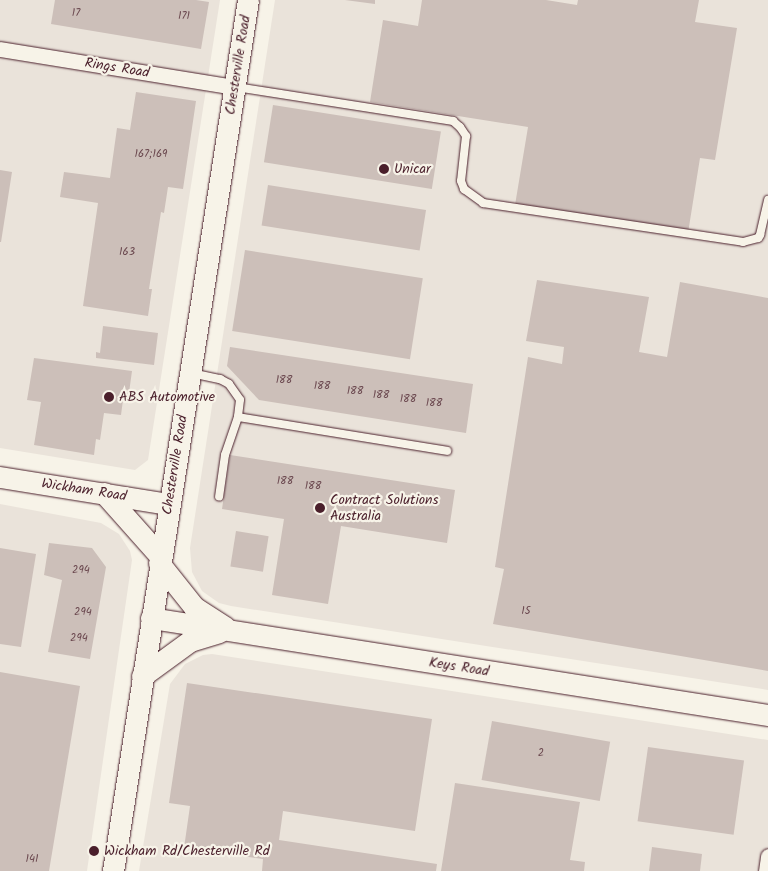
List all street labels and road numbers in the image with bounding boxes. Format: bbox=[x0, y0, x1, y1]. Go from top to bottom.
street label: Chesterville Road bbox=[222, 14, 254, 116]
street label: Rings Road bbox=[83, 55, 151, 81]
street label: Chesterville Road bbox=[159, 414, 191, 516]
street label: Wickham Road bbox=[40, 475, 128, 505]
street label: Keys Road bbox=[428, 654, 490, 680]

